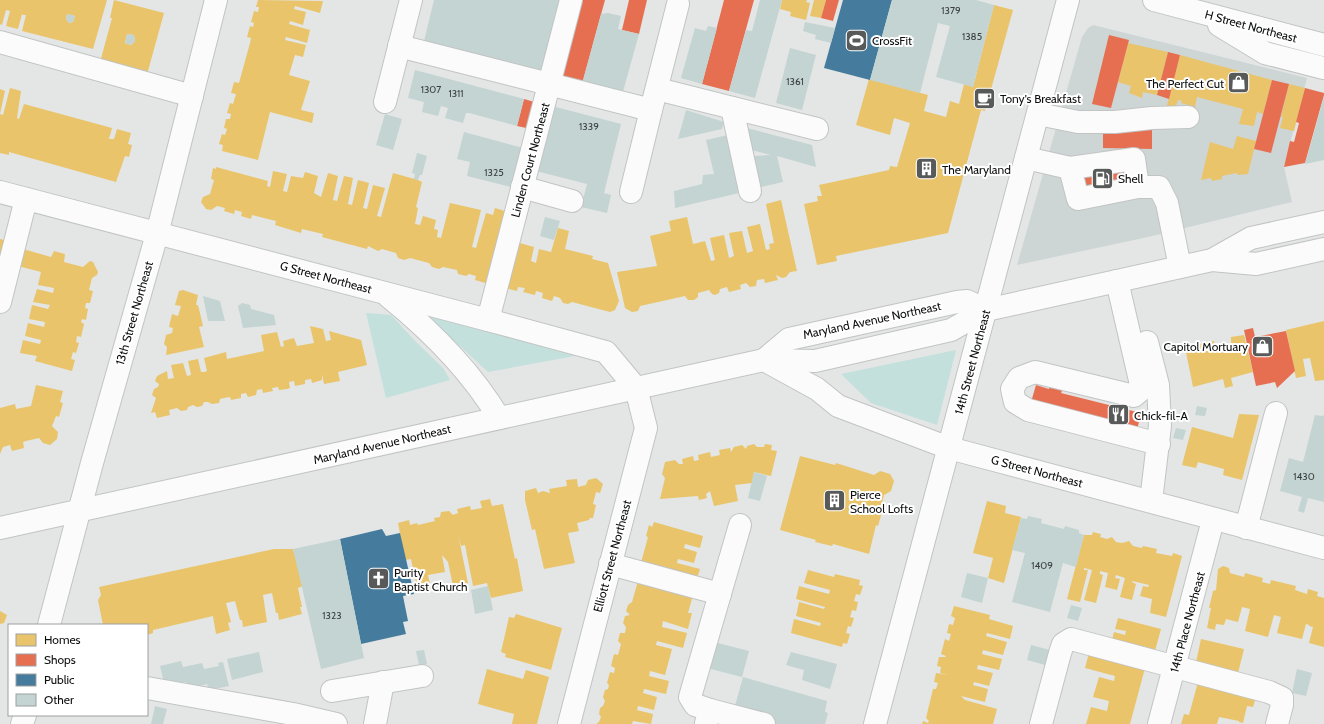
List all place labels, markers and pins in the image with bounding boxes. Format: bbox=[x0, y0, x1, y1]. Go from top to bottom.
sports icon: CrossFit bbox=[843, 27, 869, 53]
place label: CrossFit bbox=[872, 33, 912, 48]
shop icon: The Perfect Cut bbox=[1226, 70, 1252, 96]
place label: The Perfect Cut bbox=[1146, 76, 1224, 91]
cafe icon: Tony's Breakfast bbox=[971, 85, 997, 111]
place label: Tony's Breakfast bbox=[1000, 91, 1081, 106]
building icon: The Maryland bbox=[914, 156, 940, 182]
place label: The Maryland bbox=[942, 162, 1011, 177]
fuel station icon: Shell bbox=[1090, 165, 1116, 191]
place label: Shell bbox=[1118, 171, 1143, 186]
shop icon: Capitol Mortuary bbox=[1250, 333, 1276, 359]
place label: Capitol Mortuary bbox=[1164, 339, 1248, 354]
restaurant icon: Chick-fil-A bbox=[1105, 402, 1131, 428]
place label: Chick-fil-A bbox=[1134, 408, 1189, 423]
place label: Pierce School Lofts bbox=[850, 487, 913, 516]
building icon: Pierce School Lofts bbox=[822, 488, 848, 514]
place label: Purity Baptist Church bbox=[394, 565, 468, 594]
church icon: Purity Baptist Church bbox=[366, 566, 392, 592]

